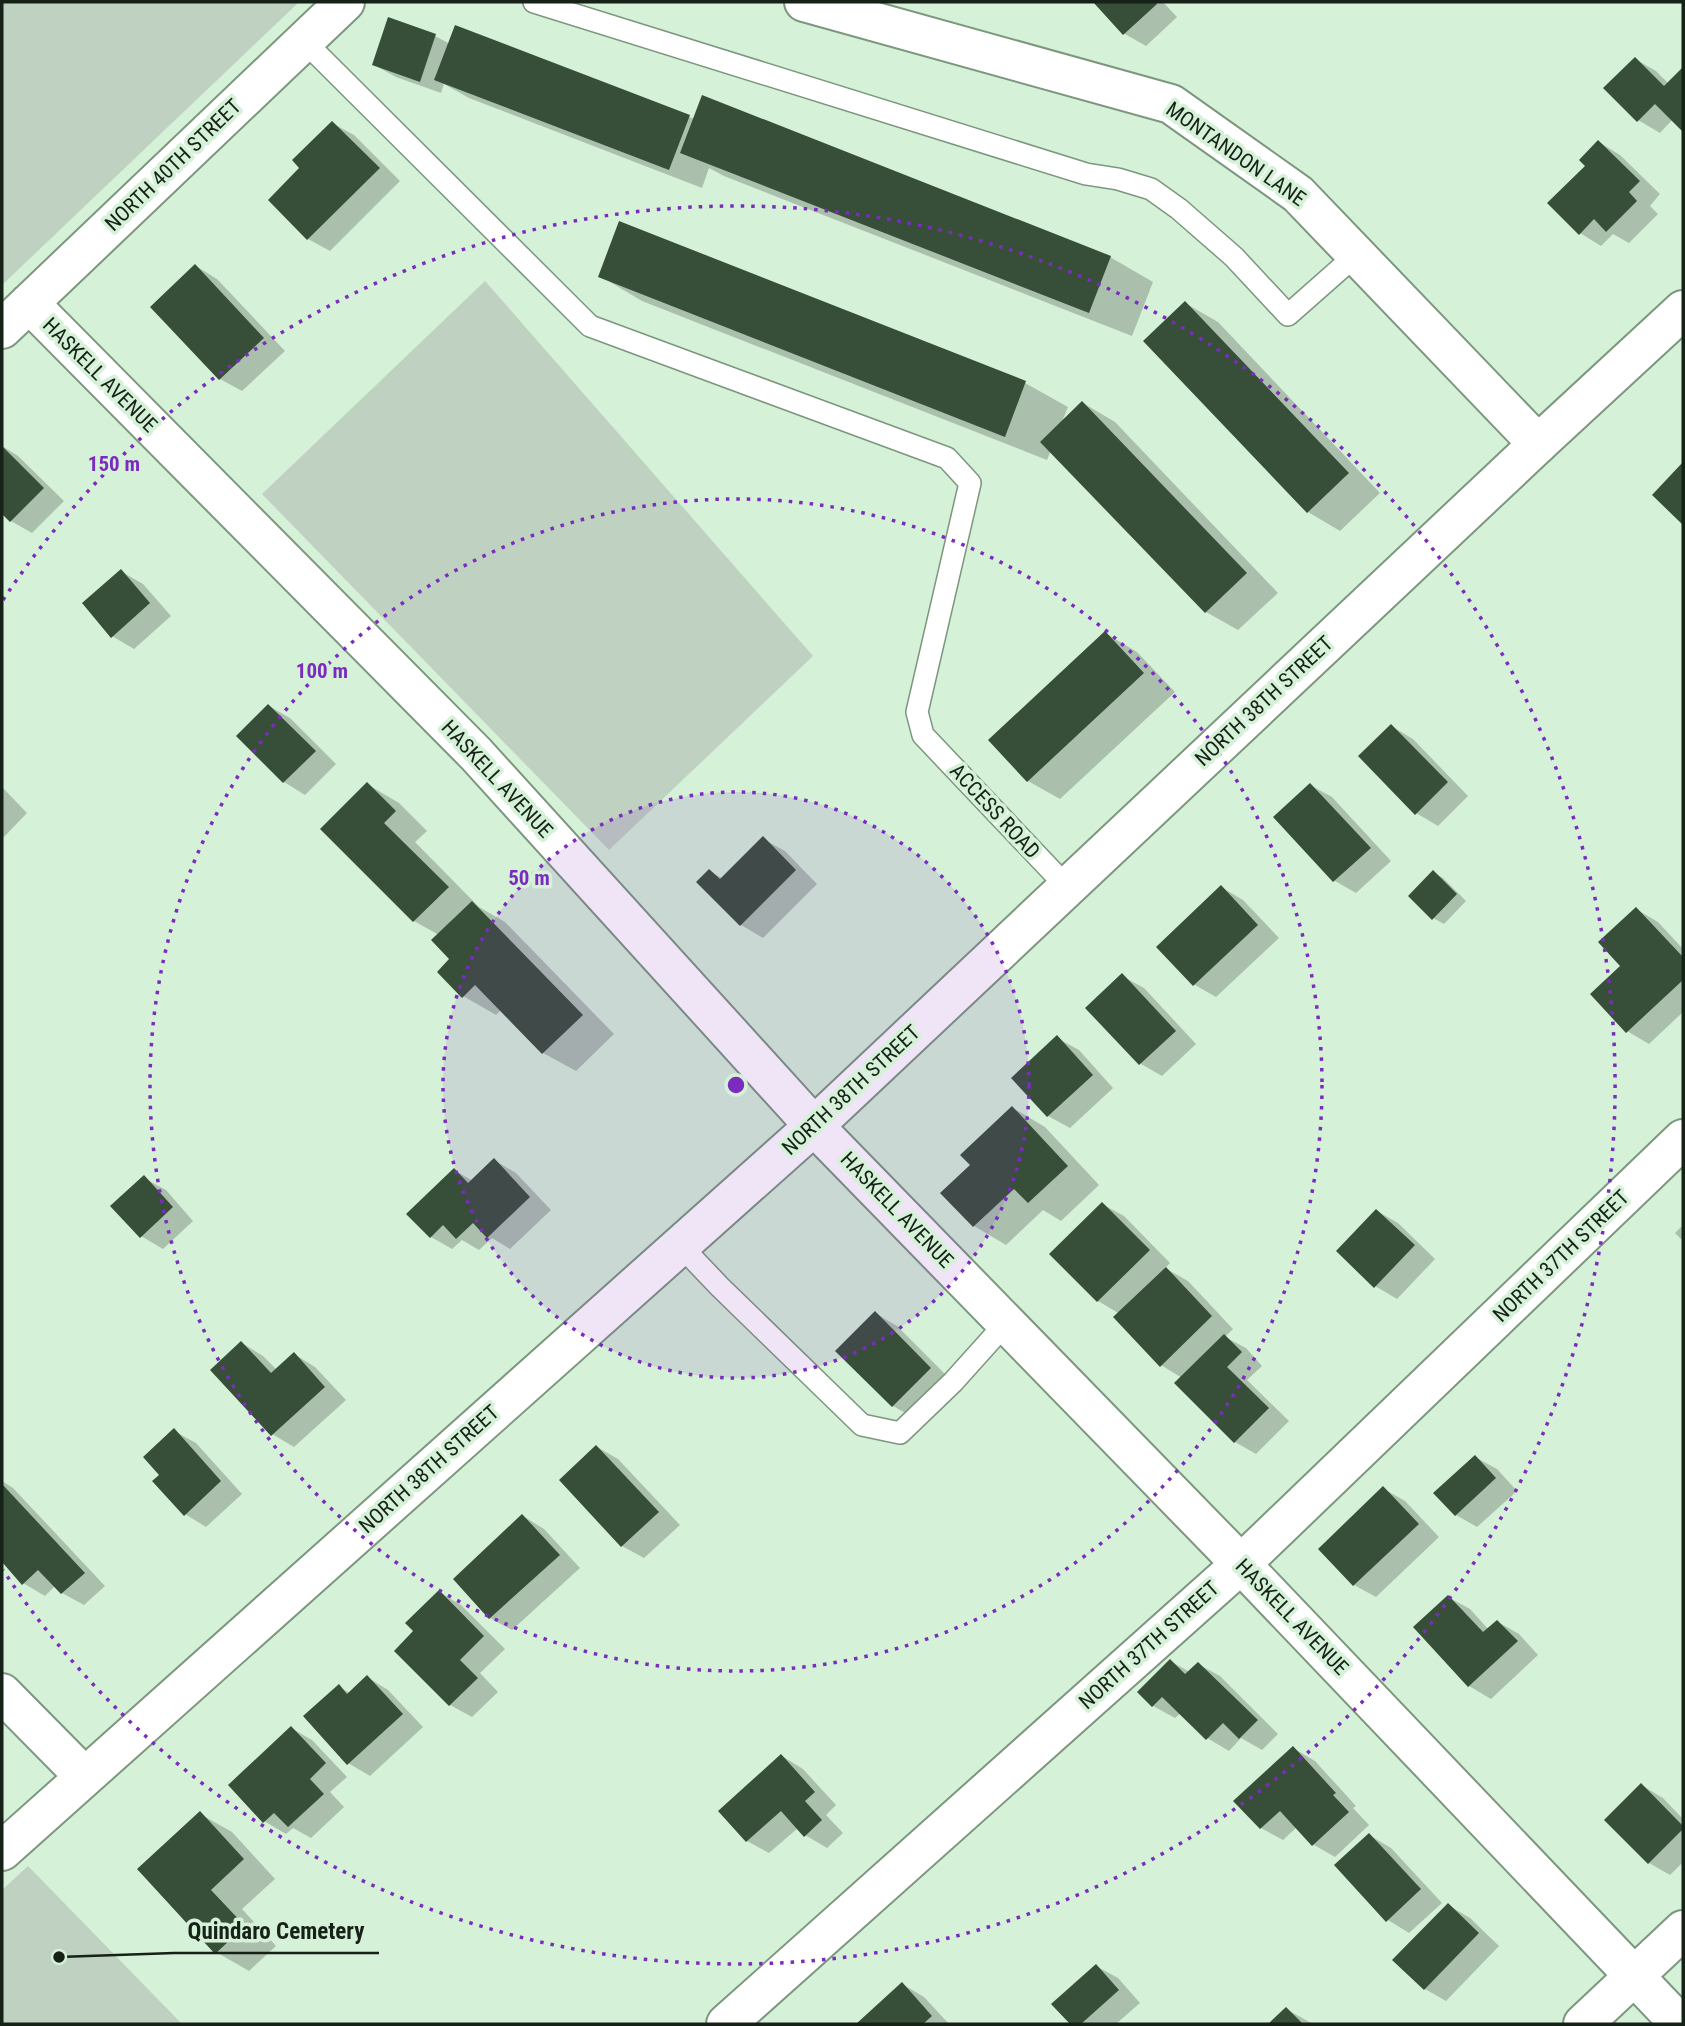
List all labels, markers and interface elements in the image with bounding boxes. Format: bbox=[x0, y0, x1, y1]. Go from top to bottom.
street label: NORTH 40TH STREET bbox=[100, 94, 246, 236]
street label: MONTANDON LANE bbox=[1162, 97, 1310, 211]
street label: HASKELL AVENUE bbox=[38, 313, 162, 437]
text: 150 m bbox=[88, 452, 140, 476]
street label: NORTH 38TH STREET bbox=[1190, 631, 1338, 771]
text: 100 m bbox=[296, 659, 348, 683]
street label: HASKELL AVENUE bbox=[437, 715, 557, 843]
street label: ACCESS ROAD bbox=[945, 759, 1045, 863]
text: 50 m bbox=[508, 866, 550, 890]
street label: NORTH 38TH STREET bbox=[777, 1020, 925, 1160]
centre of rings bbox=[724, 1073, 748, 1097]
street label: HASKELL AVENUE bbox=[836, 1147, 958, 1273]
street label: NORTH 37TH STREET bbox=[1488, 1185, 1634, 1327]
street label: NORTH 38TH STREET bbox=[354, 1400, 504, 1538]
street label: HASKELL AVENUE bbox=[1231, 1554, 1353, 1680]
street label: NORTH 37TH STREET bbox=[1074, 1576, 1224, 1714]
callout: Quindaro Cemetery bbox=[174, 1909, 379, 1953]
text: Quindaro Cemetery bbox=[188, 1918, 365, 1945]

